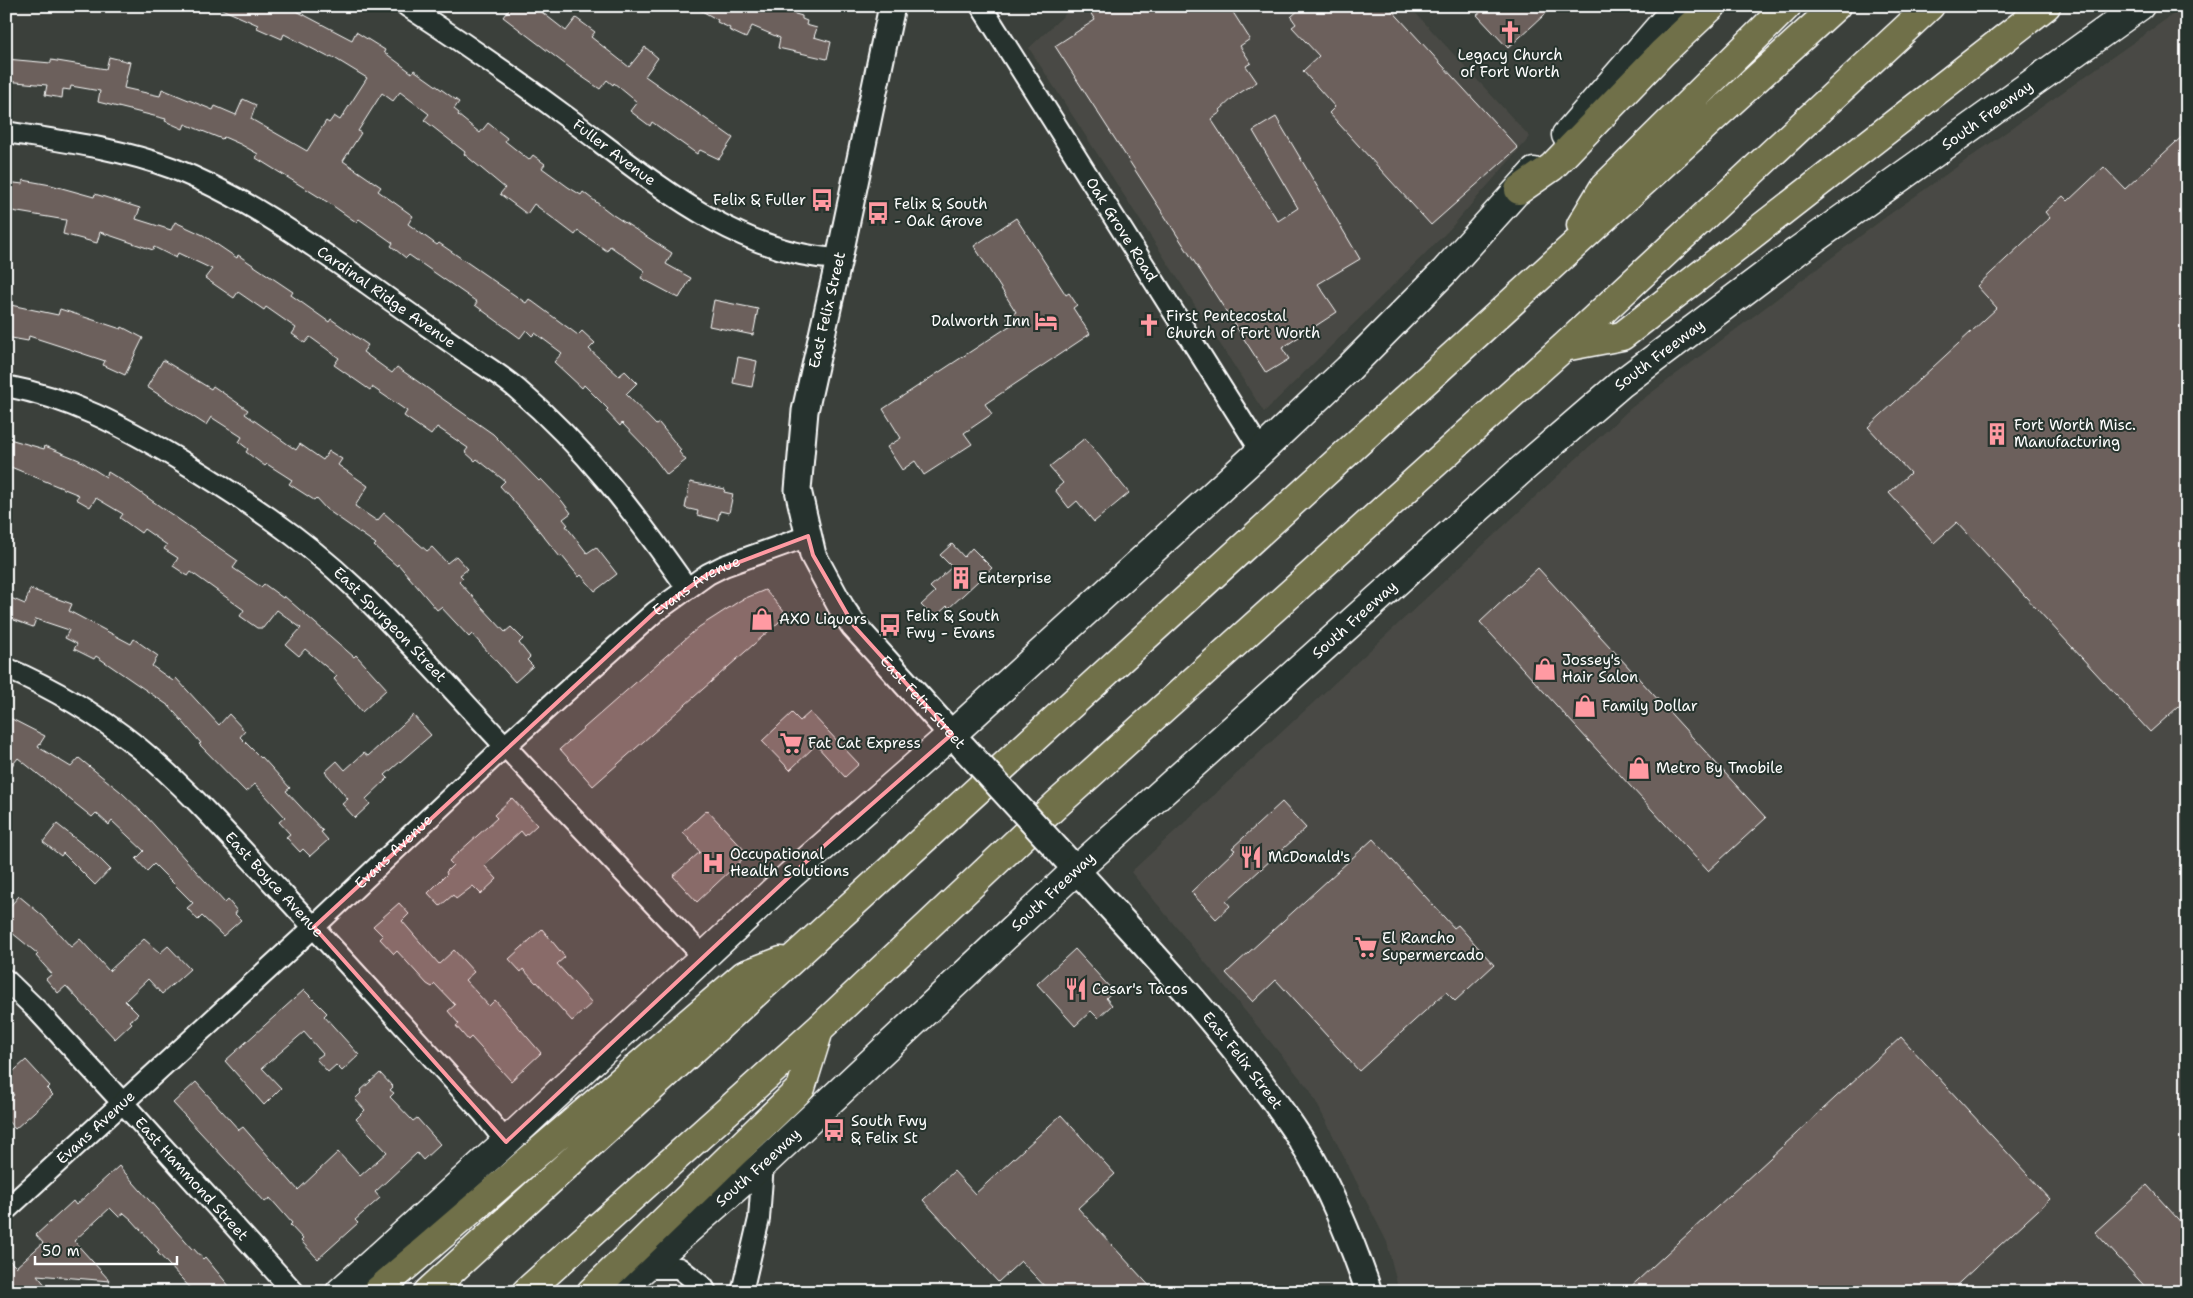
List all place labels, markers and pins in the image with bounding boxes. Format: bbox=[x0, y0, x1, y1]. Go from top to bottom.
church icon: Legacy Church of Fort Worth bbox=[1497, 19, 1523, 45]
place label: Legacy Church of Fort Worth bbox=[1457, 45, 1563, 82]
bus stop icon: Felix & Fuller bbox=[809, 187, 835, 213]
place label: Felix & Fuller bbox=[713, 190, 806, 210]
place label: Felix & South - Oak Grove bbox=[894, 194, 988, 231]
bus stop icon: Felix & South - Oak Grove bbox=[865, 200, 891, 226]
place label: First Pentecostal Church of Fort Worth bbox=[1166, 306, 1320, 343]
hotel icon: Dalworth Inn bbox=[1033, 308, 1059, 334]
place label: Dalworth Inn bbox=[931, 311, 1030, 331]
church icon: First Pentecostal Church of Fort Worth bbox=[1136, 312, 1162, 338]
place label: Fort Worth Misc. Manufacturing bbox=[2014, 415, 2136, 452]
building icon: Fort Worth Misc. Manufacturing bbox=[1984, 421, 2010, 447]
building icon: Enterprise bbox=[948, 565, 974, 591]
place label: Enterprise bbox=[978, 568, 1052, 588]
shop icon: AXO Liquors bbox=[749, 606, 775, 632]
place label: Felix & South Fwy - Evans bbox=[906, 606, 1000, 643]
place label: AXO Liquors bbox=[779, 609, 867, 629]
bus stop icon: Felix & South Fwy - Evans bbox=[877, 612, 903, 638]
place label: Jossey's Hair Salon bbox=[1562, 650, 1638, 687]
shop icon: Jossey's Hair Salon bbox=[1532, 656, 1558, 682]
shop icon: Family Dollar bbox=[1572, 693, 1598, 719]
place label: Family Dollar bbox=[1602, 696, 1698, 716]
supermarket icon: Fat Cat Express bbox=[778, 730, 804, 756]
place label: Fat Cat Express bbox=[808, 733, 921, 753]
shop icon: Metro By Tmobile bbox=[1626, 755, 1652, 781]
place label: Metro By Tmobile bbox=[1656, 758, 1783, 778]
place label: Occupational Health Solutions bbox=[730, 844, 849, 881]
restaurant icon: McDonald's bbox=[1238, 844, 1264, 870]
place label: McDonald's bbox=[1268, 847, 1350, 867]
hospital icon: Occupational Health Solutions bbox=[700, 850, 726, 876]
place label: El Rancho Supermercado bbox=[1382, 928, 1484, 965]
supermarket icon: El Rancho Supermercado bbox=[1353, 934, 1379, 960]
restaurant icon: Cesar's Tacos bbox=[1063, 976, 1089, 1002]
place label: Cesar's Tacos bbox=[1092, 979, 1188, 999]
place label: South Fwy & Felix St bbox=[851, 1111, 927, 1148]
bus stop icon: South Fwy & Felix St bbox=[821, 1117, 847, 1143]

